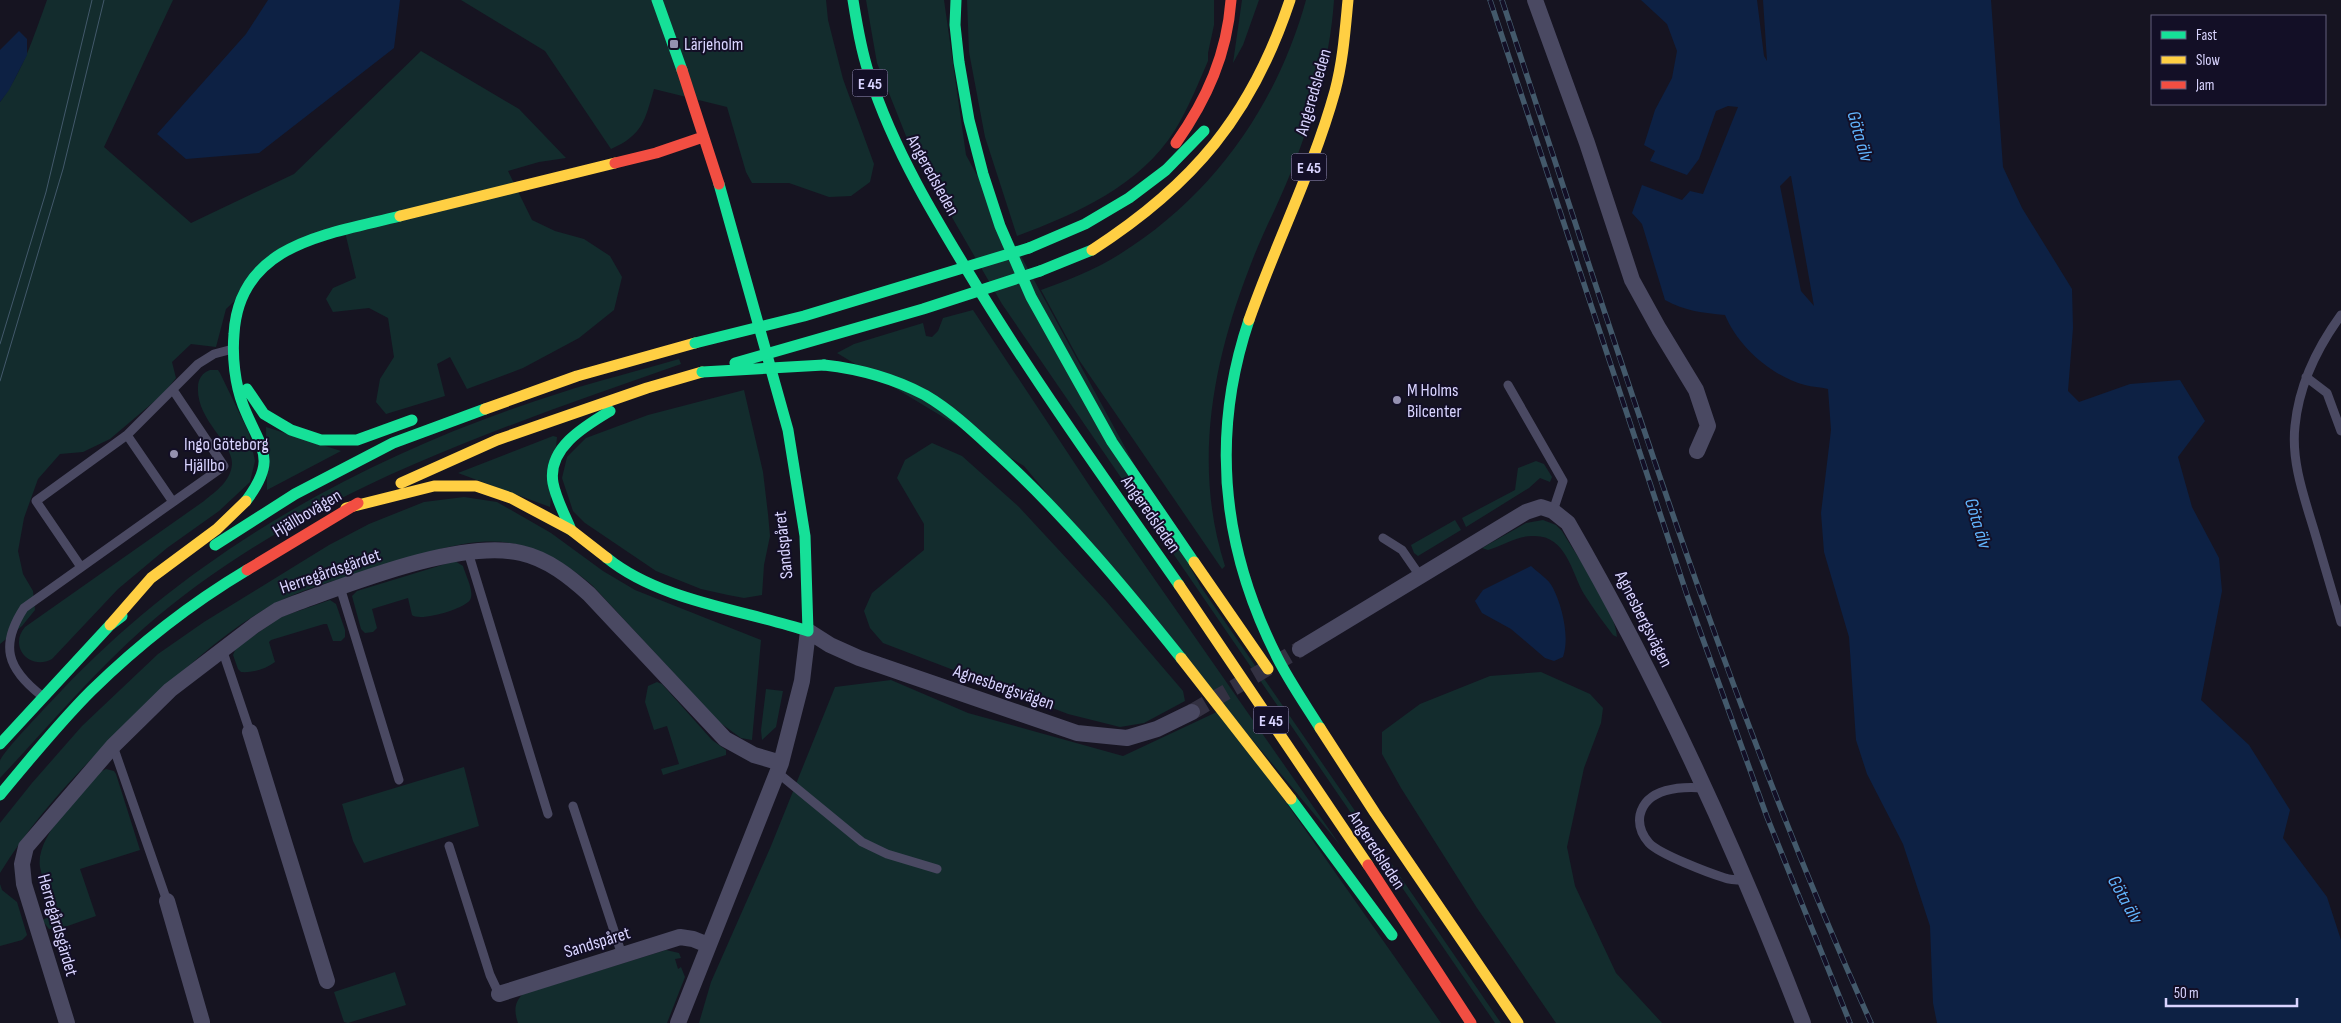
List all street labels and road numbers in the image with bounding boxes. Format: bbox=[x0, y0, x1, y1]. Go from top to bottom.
street label: Angeredsleden bbox=[1291, 46, 1336, 139]
road number: E 45 bbox=[852, 70, 888, 96]
street label: Angeredsleden bbox=[901, 130, 963, 219]
road number: E 45 bbox=[1292, 154, 1326, 180]
street label: Angeredsleden bbox=[1116, 471, 1185, 557]
street label: Hjällbovägen bbox=[269, 485, 345, 542]
street label: Sandspåret bbox=[769, 509, 798, 580]
street label: Herregårdsgärdet bbox=[277, 544, 384, 599]
street label: Agnesbergsvägen bbox=[1610, 567, 1677, 671]
street label: Agnesbergsvägen bbox=[950, 660, 1057, 715]
road number: E 45 bbox=[1254, 706, 1288, 734]
street label: Angeredsleden bbox=[1343, 806, 1410, 893]
street label: Herregårdsgärdet bbox=[33, 872, 82, 979]
street label: Sandspåret bbox=[561, 922, 633, 962]

